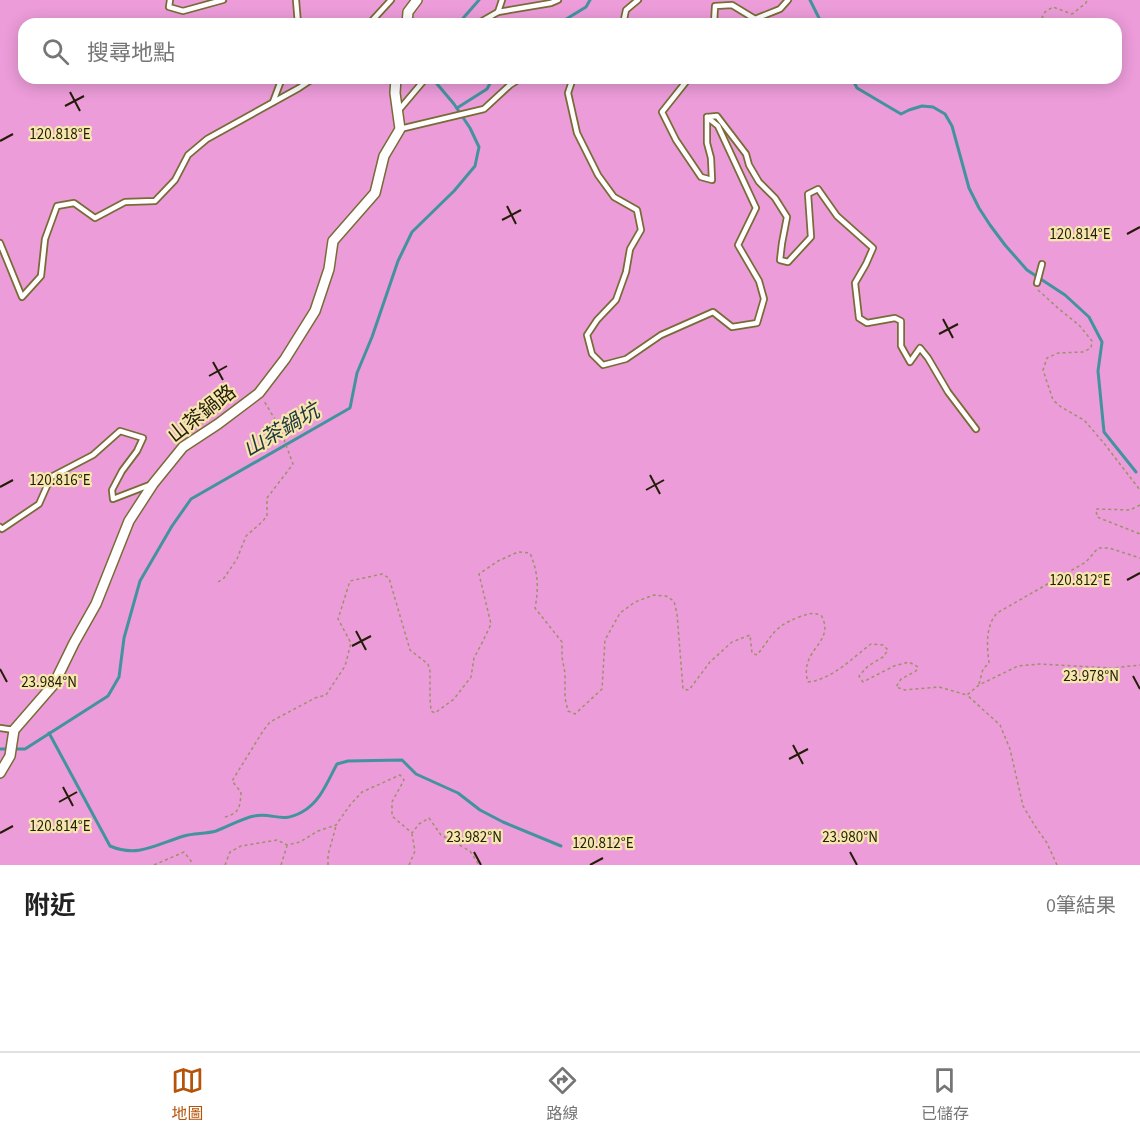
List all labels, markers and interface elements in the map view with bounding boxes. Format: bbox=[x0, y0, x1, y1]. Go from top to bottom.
search box bbox=[18, 18, 1122, 84]
icon: search bbox=[39, 35, 72, 68]
text: 搜尋地點 bbox=[87, 37, 175, 69]
text: 120.818°E bbox=[29, 124, 91, 145]
text: 120.814°E bbox=[1049, 224, 1111, 245]
street label: 山茶鍋路 bbox=[162, 378, 242, 450]
water label: 山茶鍋坑 bbox=[237, 395, 327, 464]
text: 120.816°E bbox=[29, 470, 91, 491]
text: 120.812°E bbox=[1049, 570, 1111, 591]
text: 23.978°N bbox=[1063, 666, 1119, 687]
text: 23.984°N bbox=[21, 672, 77, 693]
text: 120.814°E bbox=[29, 816, 91, 837]
text: 23.982°N bbox=[446, 827, 502, 848]
text: 23.980°N bbox=[822, 827, 878, 848]
text: 120.812°E bbox=[572, 833, 634, 854]
text: 附近 bbox=[24, 887, 76, 924]
text: 0筆結果 bbox=[1046, 892, 1116, 920]
tab: 地圖 bbox=[171, 1064, 204, 1125]
tab: 路線 bbox=[546, 1064, 579, 1125]
tab: 已儲存 bbox=[921, 1064, 969, 1125]

